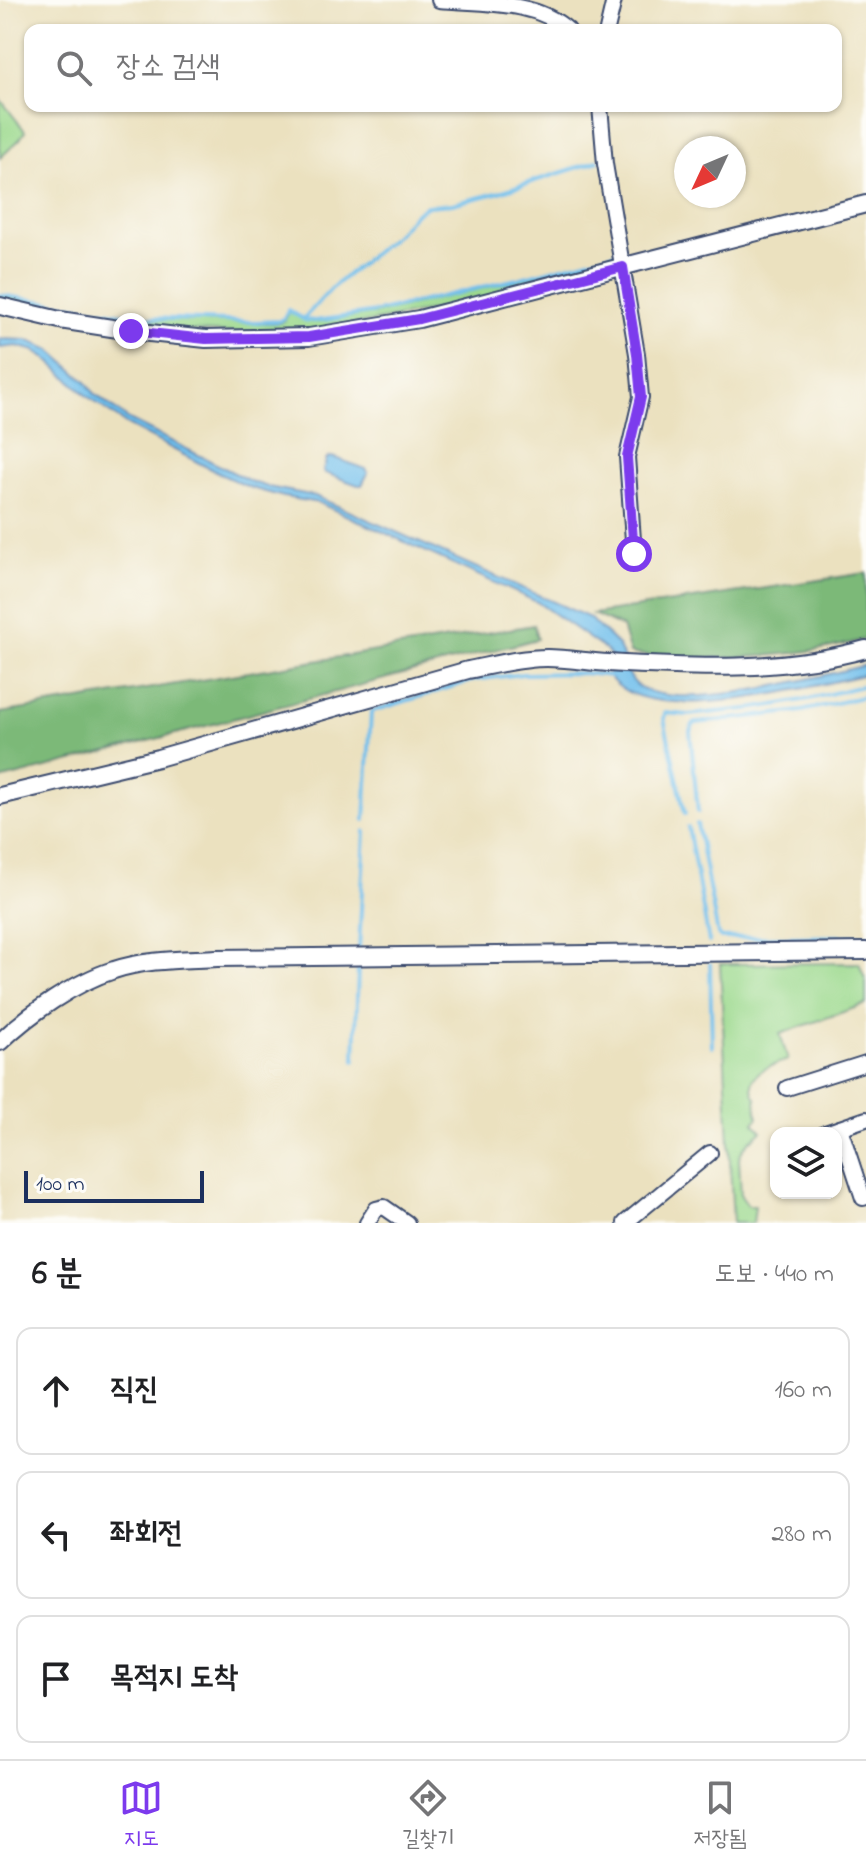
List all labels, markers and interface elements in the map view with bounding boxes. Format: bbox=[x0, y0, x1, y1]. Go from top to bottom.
search box bbox=[24, 24, 842, 112]
icon: search bbox=[52, 46, 96, 90]
text: 장소 검색 bbox=[116, 46, 220, 90]
north arrow bbox=[674, 136, 746, 208]
route end bbox=[113, 313, 149, 349]
route start bbox=[616, 536, 652, 572]
map controls bbox=[770, 1127, 842, 1199]
button: layers bbox=[770, 1127, 842, 1199]
scale bar bbox=[24, 1167, 204, 1203]
text: 100 m bbox=[36, 1169, 85, 1201]
text: 6 분 bbox=[32, 1250, 83, 1300]
text: 도보 · 440 m bbox=[714, 1256, 834, 1294]
icon: ahead bbox=[34, 1369, 78, 1413]
text: 직진 bbox=[110, 1369, 158, 1413]
text: 160 m bbox=[774, 1372, 832, 1410]
icon: left bbox=[34, 1513, 78, 1557]
text: 좌회전 bbox=[110, 1513, 182, 1557]
text: 280 m bbox=[771, 1516, 832, 1554]
icon: arrive bbox=[34, 1657, 78, 1701]
text: 목적지 도착 bbox=[110, 1657, 238, 1701]
tab: 지도 bbox=[119, 1776, 163, 1856]
tab: 길찾기 bbox=[402, 1776, 455, 1856]
tab: 저장됨 bbox=[694, 1776, 747, 1856]

